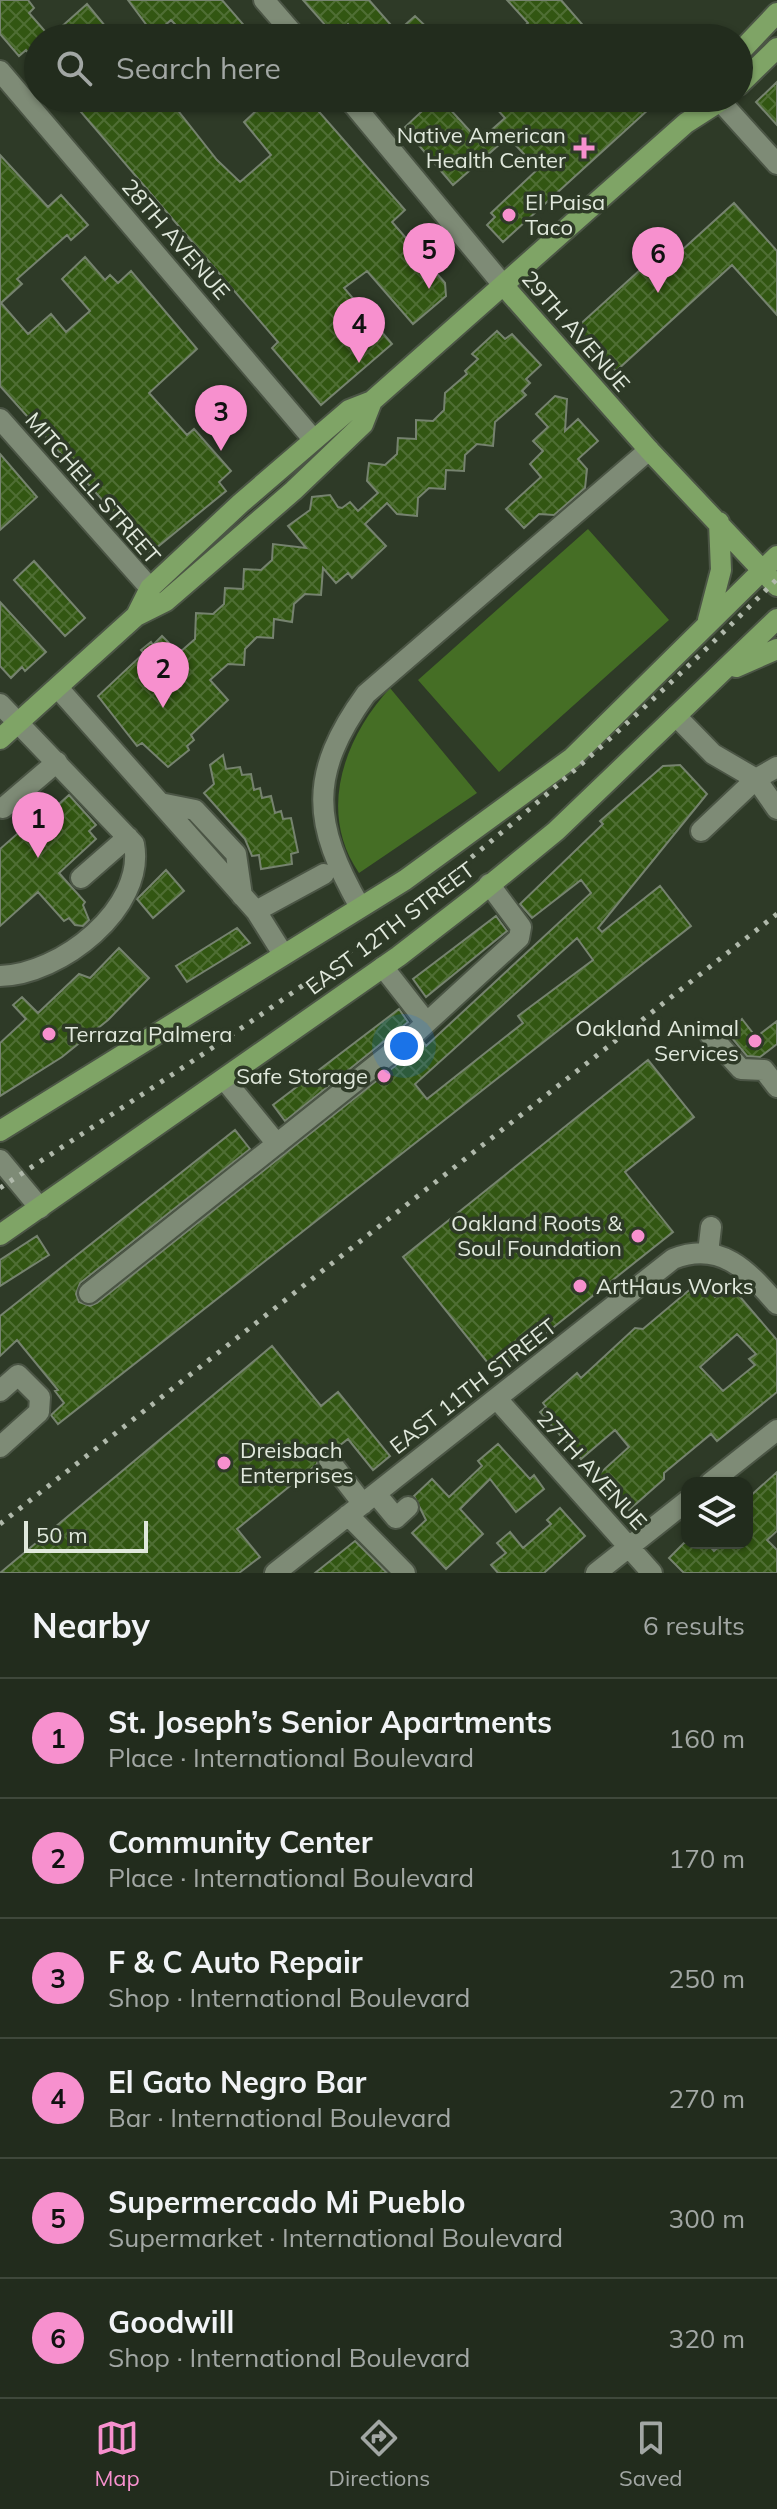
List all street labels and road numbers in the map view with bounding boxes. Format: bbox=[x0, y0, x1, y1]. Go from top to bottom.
street label: 28TH AVENUE bbox=[116, 173, 236, 305]
street label: 29TH AVENUE bbox=[516, 265, 636, 397]
street label: MITCHELL STREET bbox=[19, 406, 167, 570]
street label: EAST 12TH STREET bbox=[300, 855, 480, 1001]
street label: EAST 11TH STREET bbox=[384, 1312, 562, 1460]
street label: 27TH AVENUE bbox=[531, 1405, 653, 1535]

